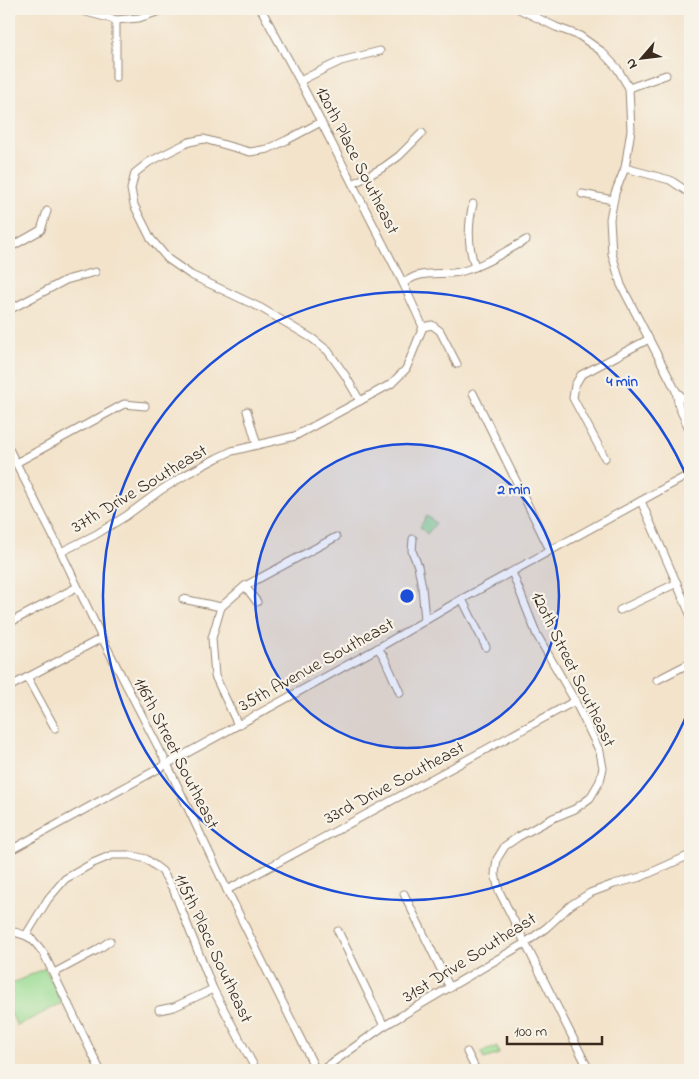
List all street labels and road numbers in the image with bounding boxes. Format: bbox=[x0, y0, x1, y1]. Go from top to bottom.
street label: 120th Place Southeast bbox=[308, 82, 405, 239]
street label: 37th Drive Southeast bbox=[67, 439, 213, 541]
street label: 120th Street Southeast bbox=[523, 588, 621, 752]
street label: 35th Avenue Southeast bbox=[235, 612, 399, 719]
street label: 116th Street Southeast bbox=[126, 674, 225, 834]
street label: 33rd Drive Southeast bbox=[320, 736, 470, 832]
street label: 115th Place Southeast bbox=[166, 870, 258, 1028]
street label: 31st Drive Southeast bbox=[398, 907, 542, 1010]

